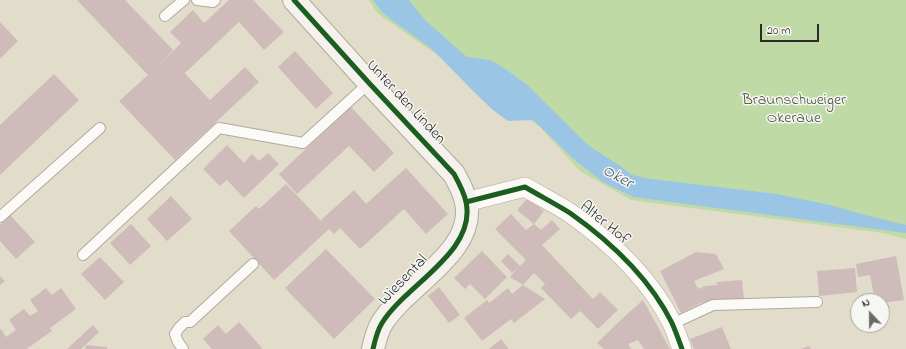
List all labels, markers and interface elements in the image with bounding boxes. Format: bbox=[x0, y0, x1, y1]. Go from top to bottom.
scale bar bbox=[762, 16, 821, 42]
text: 20 m bbox=[767, 22, 790, 40]
street label: Unter den Linden bbox=[361, 57, 449, 149]
park label: Braunschweiger Okeraue bbox=[742, 91, 846, 129]
water label: Oker bbox=[598, 161, 636, 195]
street label: Alter Hof bbox=[575, 198, 633, 250]
street label: Wiesental bbox=[375, 252, 433, 310]
north arrow bbox=[850, 293, 890, 333]
text: N bbox=[859, 294, 872, 312]

